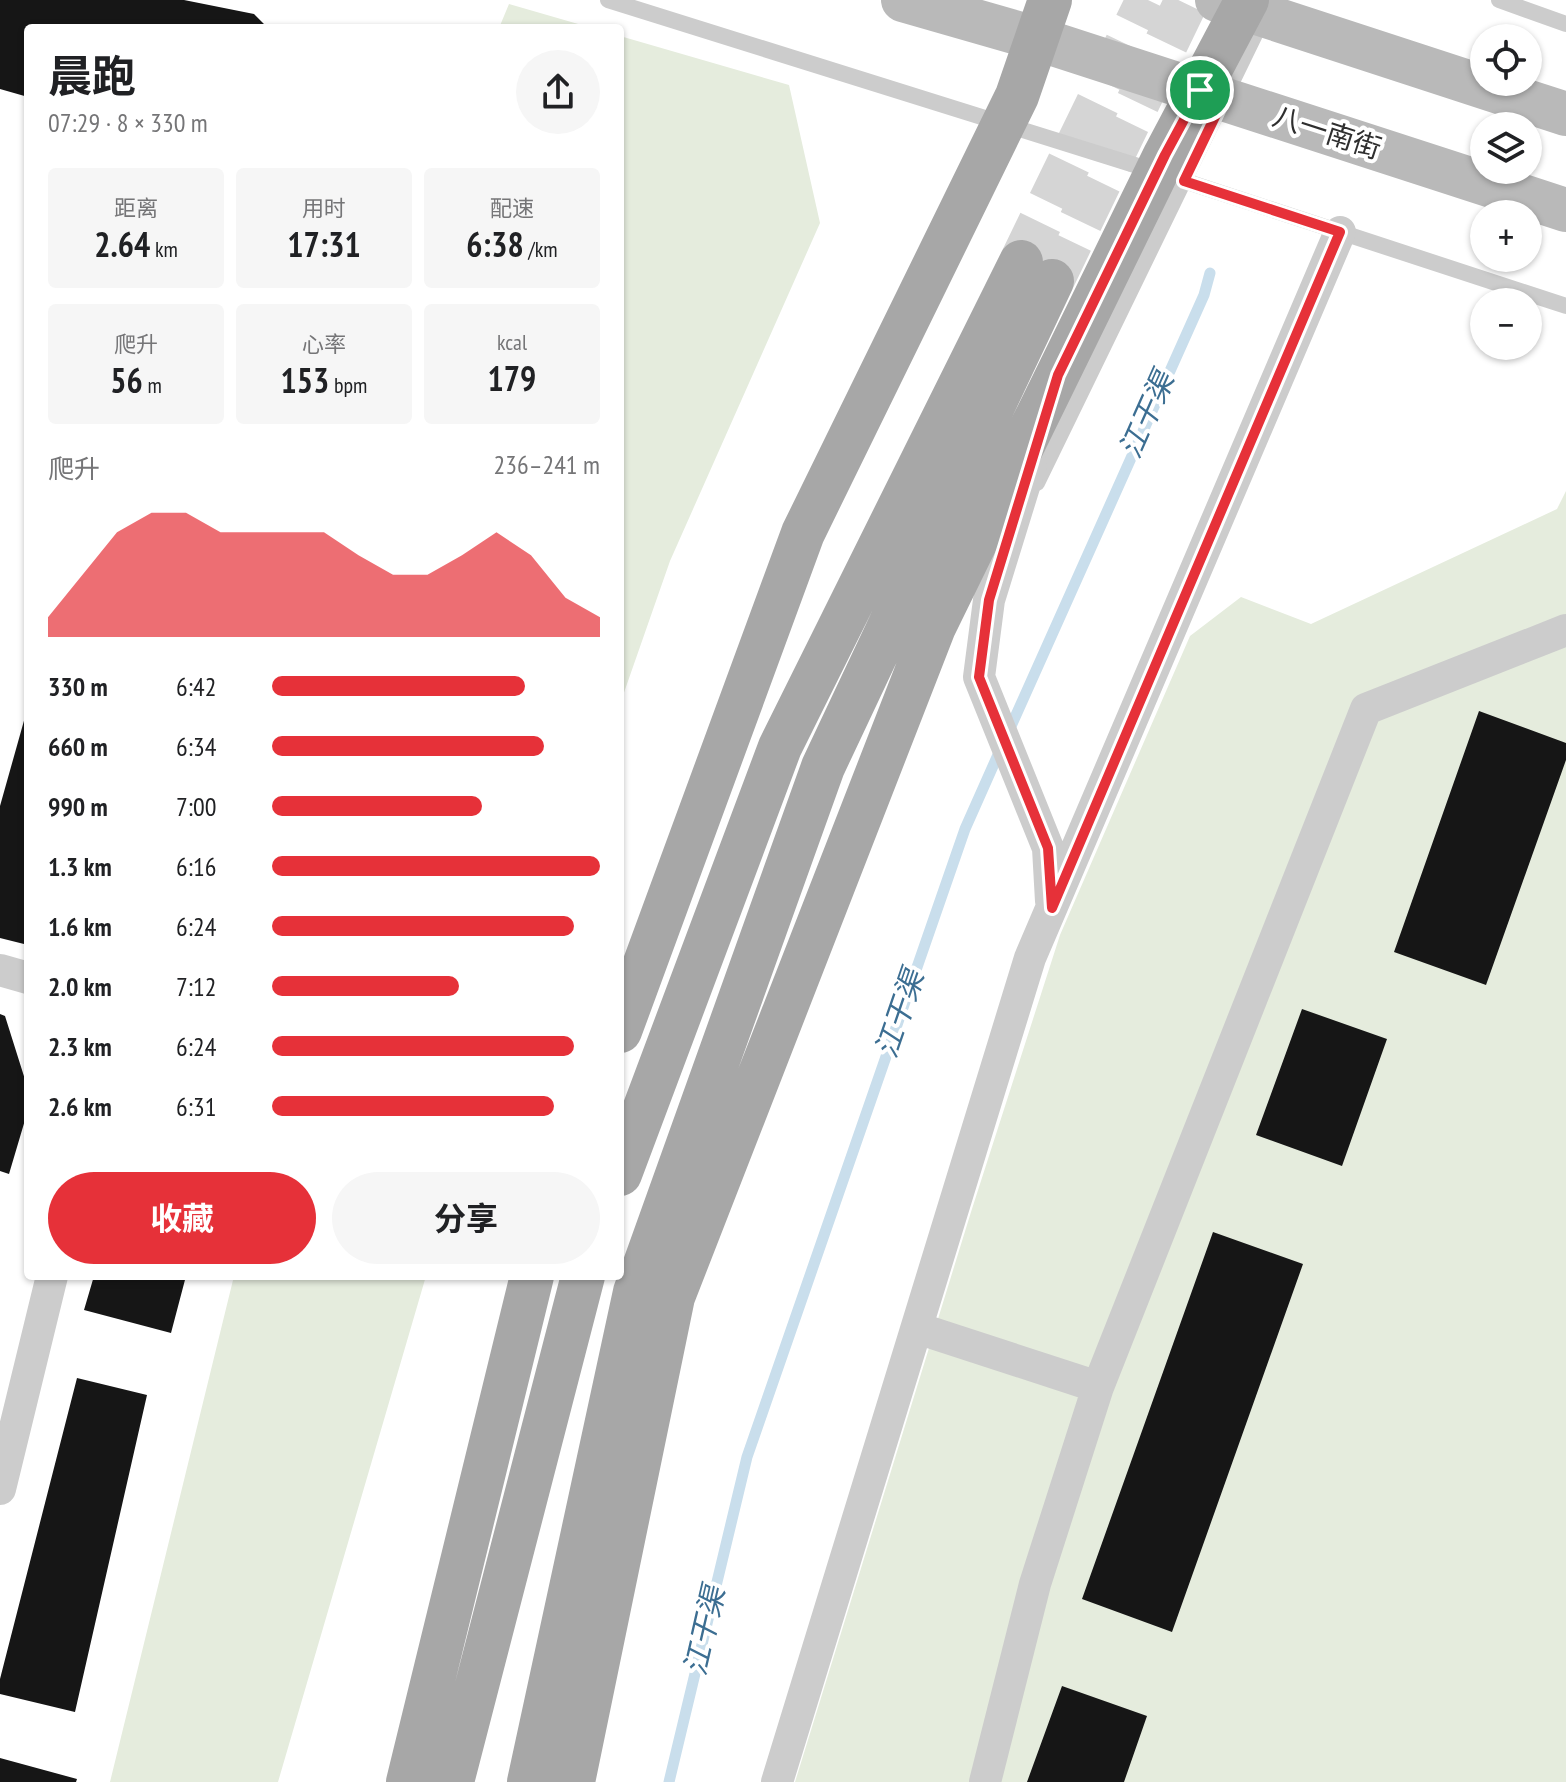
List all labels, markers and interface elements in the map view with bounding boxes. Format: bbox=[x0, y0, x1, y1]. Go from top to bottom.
map controls bbox=[1470, 24, 1542, 360]
button: locate bbox=[1470, 24, 1542, 96]
text: 晨跑 bbox=[48, 47, 136, 104]
button: share bbox=[516, 50, 600, 134]
pin bbox=[1166, 56, 1234, 124]
icon: arrive bbox=[1178, 68, 1222, 112]
street label: 八一南街 bbox=[1268, 97, 1386, 166]
text: 07:29 · 8 × 330 m bbox=[48, 106, 208, 139]
button: layers bbox=[1470, 112, 1542, 184]
text: 距离 bbox=[114, 194, 158, 222]
text: 用时 bbox=[302, 194, 346, 222]
text: 配速 bbox=[490, 194, 534, 222]
button: + bbox=[1470, 200, 1542, 272]
text: 2.64 bbox=[94, 222, 150, 266]
text: 17:31 bbox=[287, 222, 361, 266]
text: 6:38 bbox=[466, 222, 524, 266]
text: km bbox=[150, 235, 178, 263]
text: /km bbox=[524, 235, 558, 263]
button: − bbox=[1470, 288, 1542, 360]
text: kcal bbox=[497, 328, 527, 356]
text: 爬升 bbox=[114, 330, 158, 358]
text: 心率 bbox=[302, 330, 346, 358]
text: 179 bbox=[488, 356, 536, 400]
text: 56 bbox=[110, 358, 143, 402]
text: 153 bbox=[281, 358, 329, 402]
water label: 江干渠 bbox=[1110, 362, 1183, 463]
text: m bbox=[143, 371, 162, 399]
text: bpm bbox=[329, 371, 367, 399]
text: 236–241 m bbox=[494, 448, 600, 481]
text: 爬升 bbox=[48, 452, 100, 485]
text: 330 m bbox=[48, 670, 108, 703]
text: 6:42 bbox=[176, 670, 216, 703]
text: 660 m bbox=[48, 730, 108, 763]
text: 6:34 bbox=[176, 730, 216, 763]
text: 990 m bbox=[48, 790, 108, 823]
text: 7:00 bbox=[176, 790, 216, 823]
text: 1.3 km bbox=[48, 850, 112, 883]
text: 6:16 bbox=[176, 850, 216, 883]
text: 1.6 km bbox=[48, 910, 112, 943]
text: 6:24 bbox=[176, 910, 216, 943]
water label: 江干渠 bbox=[865, 961, 933, 1062]
text: 2.0 km bbox=[48, 970, 112, 1003]
text: 7:12 bbox=[176, 970, 216, 1003]
text: 2.3 km bbox=[48, 1030, 112, 1063]
text: 6:24 bbox=[176, 1030, 216, 1063]
text: 2.6 km bbox=[48, 1090, 112, 1123]
text: 6:31 bbox=[176, 1090, 216, 1123]
button: 收藏 bbox=[48, 1172, 316, 1264]
button: 分享 bbox=[332, 1172, 600, 1264]
water label: 江干渠 bbox=[674, 1579, 734, 1679]

